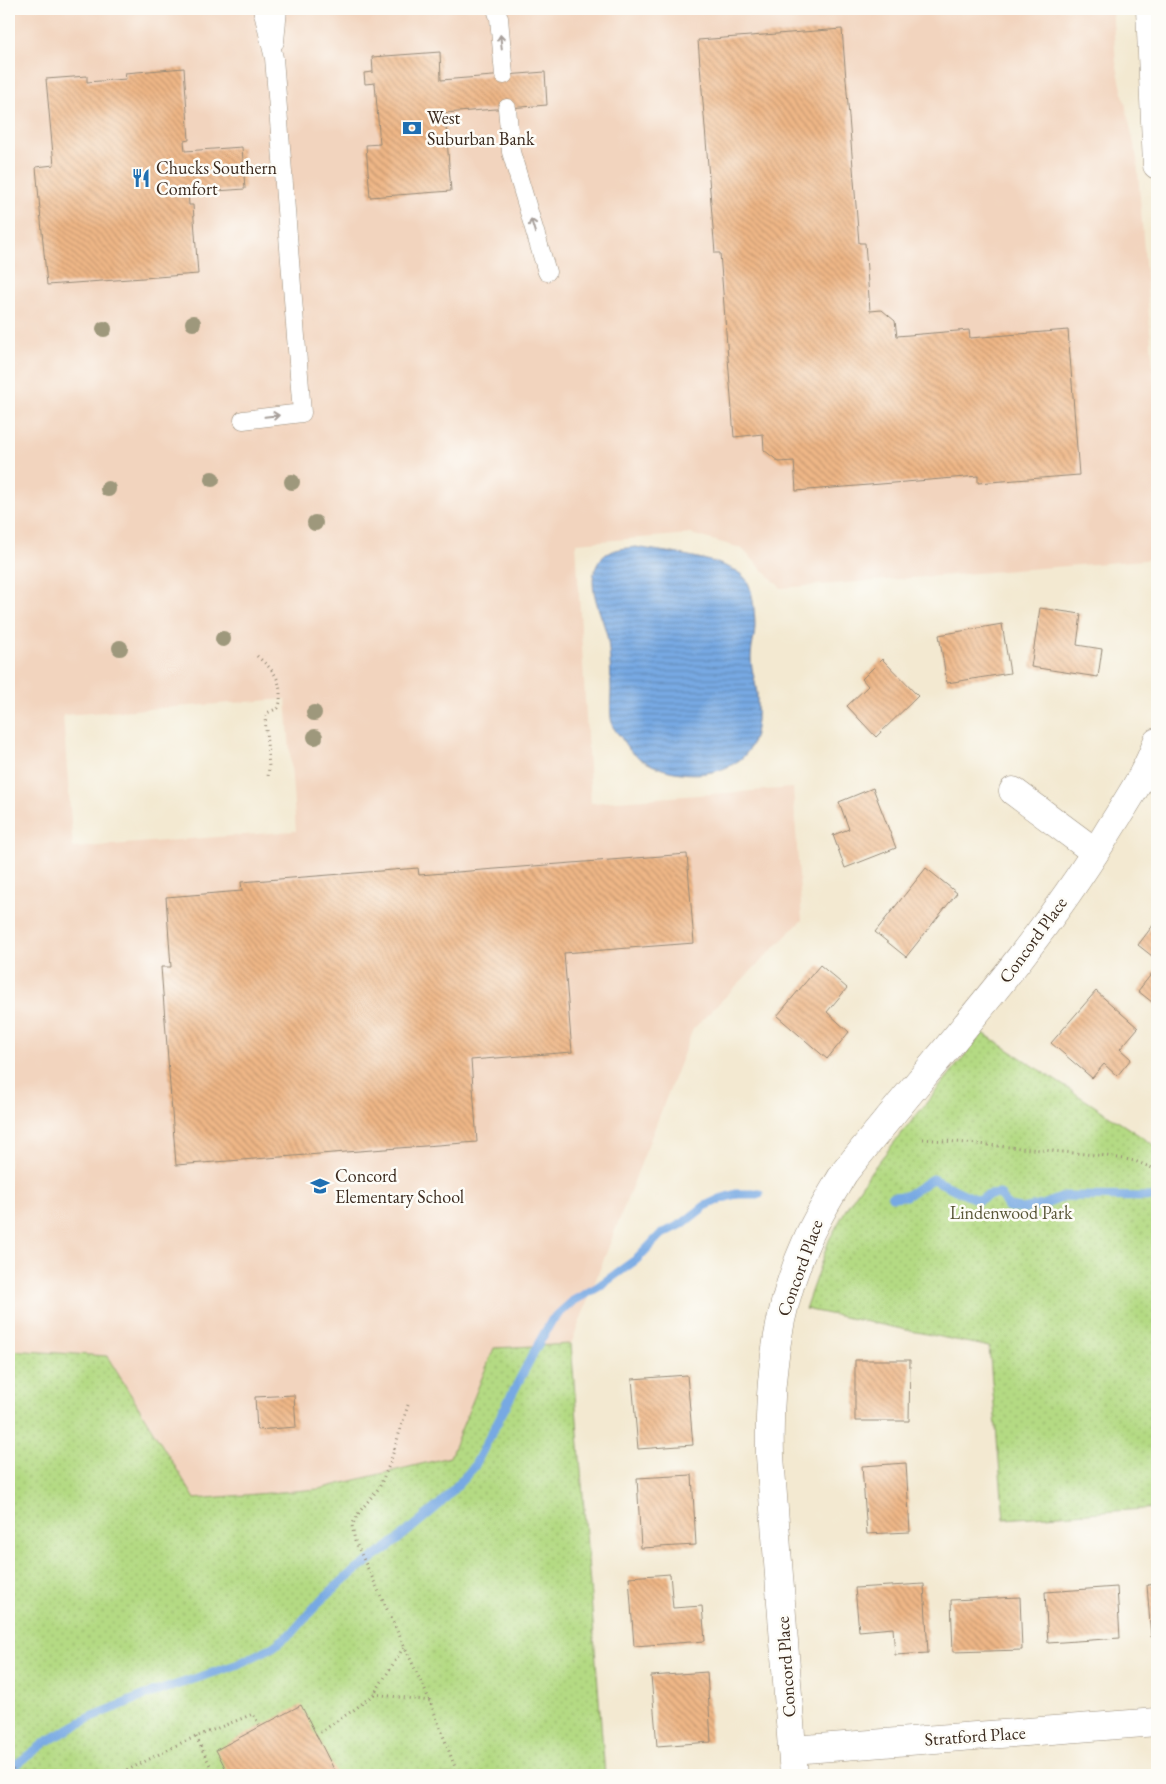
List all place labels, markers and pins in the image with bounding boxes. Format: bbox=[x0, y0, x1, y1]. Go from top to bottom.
place label: West Suburban Bank bbox=[427, 106, 535, 150]
bank icon: West Suburban Bank bbox=[401, 117, 423, 139]
place label: Chucks Southern Comfort bbox=[156, 156, 277, 200]
restaurant icon: Chucks Southern Comfort bbox=[130, 167, 152, 189]
place label: Concord Elementary School bbox=[335, 1164, 464, 1208]
school or university icon: Concord Elementary School bbox=[309, 1175, 331, 1197]

